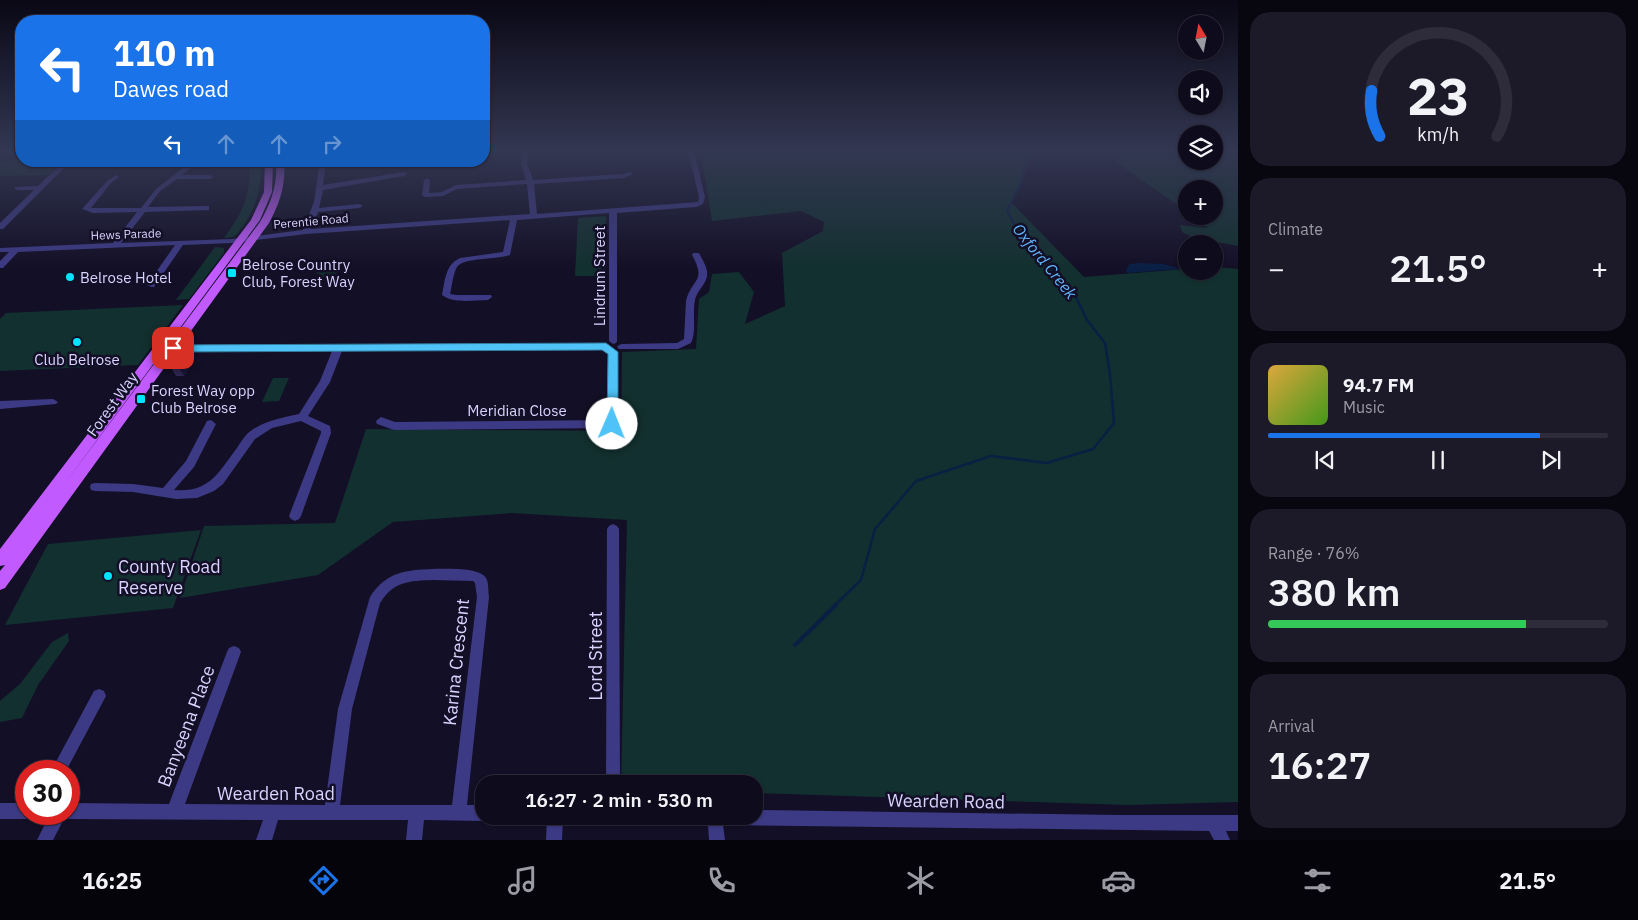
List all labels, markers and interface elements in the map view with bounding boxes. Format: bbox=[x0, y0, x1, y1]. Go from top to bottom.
north arrow bbox=[1178, 15, 1222, 60]
map controls bbox=[1178, 15, 1223, 280]
text: 110 m bbox=[113, 30, 216, 76]
icon: left bbox=[30, 35, 95, 100]
text: 23 bbox=[1407, 62, 1469, 129]
button: sound bbox=[1178, 70, 1223, 115]
text: Dawes road bbox=[113, 74, 229, 103]
text: km/h bbox=[1417, 123, 1459, 146]
button: layers bbox=[1178, 125, 1223, 170]
icon: left bbox=[159, 130, 187, 158]
icon: ahead bbox=[212, 130, 240, 158]
icon: ahead bbox=[265, 130, 293, 158]
icon: right bbox=[318, 130, 346, 158]
button: + bbox=[1178, 180, 1223, 225]
street label: Perentie Road bbox=[273, 210, 349, 232]
water label: Oxford Creek bbox=[1009, 219, 1082, 303]
text: Climate bbox=[1268, 219, 1323, 239]
street label: Hews Parade bbox=[90, 225, 162, 243]
street label: Lindrum Street bbox=[590, 226, 609, 326]
button: − bbox=[1178, 235, 1223, 280]
text: 21.5° bbox=[1389, 243, 1487, 292]
text: − bbox=[1268, 250, 1285, 287]
text: + bbox=[1591, 250, 1608, 287]
place label: Belrose Country Club, Forest Way bbox=[242, 255, 355, 291]
marker: Belrose Country Club, Forest Way bbox=[226, 267, 238, 279]
place label: Belrose Hotel bbox=[80, 268, 172, 287]
marker: Belrose Hotel bbox=[64, 271, 76, 283]
pin bbox=[152, 327, 194, 369]
icon: arrive bbox=[159, 334, 187, 362]
marker: Club Belrose bbox=[71, 336, 83, 348]
place label: Club Belrose bbox=[34, 350, 120, 369]
street label: Forest Way bbox=[82, 368, 142, 440]
text: 94.7 FM bbox=[1343, 373, 1414, 397]
place label: Forest Way opp Club Belrose bbox=[151, 381, 255, 417]
marker: Forest Way opp Club Belrose bbox=[135, 393, 147, 405]
position arrow bbox=[585, 397, 637, 449]
text: Music bbox=[1343, 397, 1385, 417]
street label: Meridian Close bbox=[467, 401, 567, 420]
icon: previous bbox=[1311, 446, 1339, 474]
icon: pause bbox=[1424, 446, 1452, 474]
icon: next bbox=[1537, 446, 1565, 474]
text: Range · 76% bbox=[1268, 543, 1360, 563]
place label: County Road Reserve bbox=[118, 555, 221, 599]
text: 380 km bbox=[1268, 567, 1400, 616]
marker: County Road Reserve bbox=[102, 570, 114, 582]
street label: Karina Crescent bbox=[438, 597, 474, 727]
street label: Lord Street bbox=[584, 611, 607, 701]
street label: Banyeena Place bbox=[152, 662, 220, 790]
text: Arrival bbox=[1268, 716, 1315, 736]
text: 16:27 bbox=[1268, 740, 1371, 789]
speed limit sign: 30 bbox=[15, 760, 80, 825]
street label: Wearden Road bbox=[217, 782, 335, 805]
text: 16:27 · 2 min · 530 m bbox=[525, 788, 713, 812]
street label: Wearden Road bbox=[887, 788, 1005, 814]
icon: directions bbox=[306, 863, 341, 898]
icon: music bbox=[505, 863, 540, 898]
icon: phone bbox=[704, 863, 739, 898]
icon: climate bbox=[903, 863, 938, 898]
icon: car bbox=[1101, 863, 1136, 898]
icon: filters bbox=[1300, 863, 1335, 898]
text: 16:25 bbox=[82, 866, 142, 895]
text: 21.5° bbox=[1499, 866, 1556, 895]

